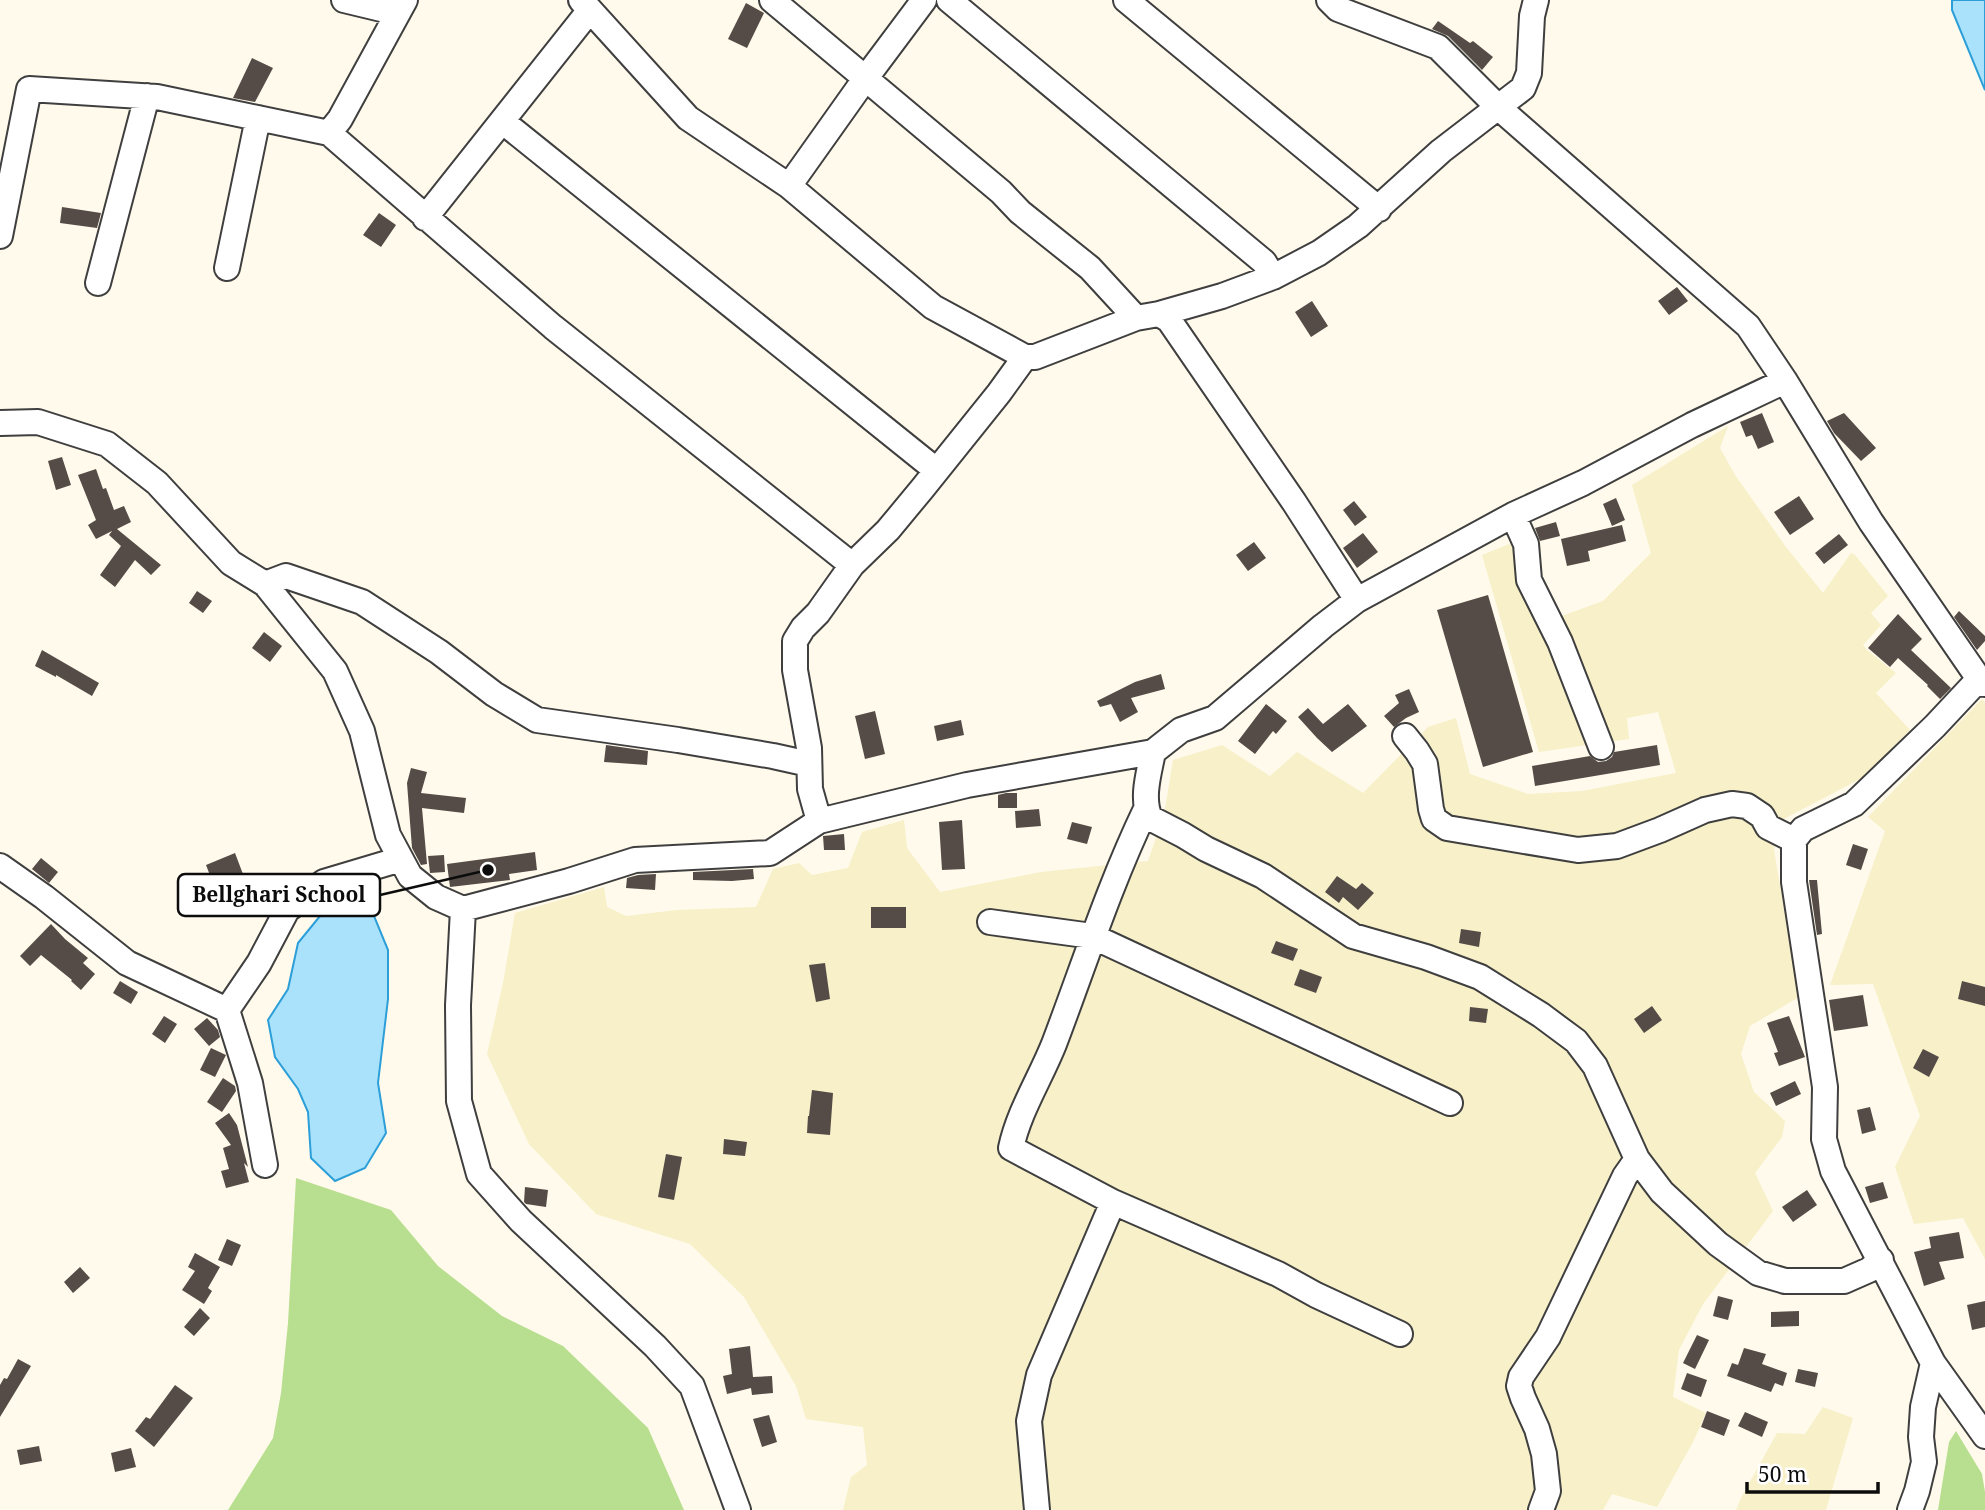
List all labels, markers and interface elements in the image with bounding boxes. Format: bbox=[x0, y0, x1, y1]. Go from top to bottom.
callout: Bellghari School bbox=[178, 874, 380, 916]
text: Bellghari School bbox=[192, 880, 366, 908]
scale bar bbox=[1747, 1450, 1878, 1494]
text: 50 m bbox=[1758, 1460, 1807, 1488]

